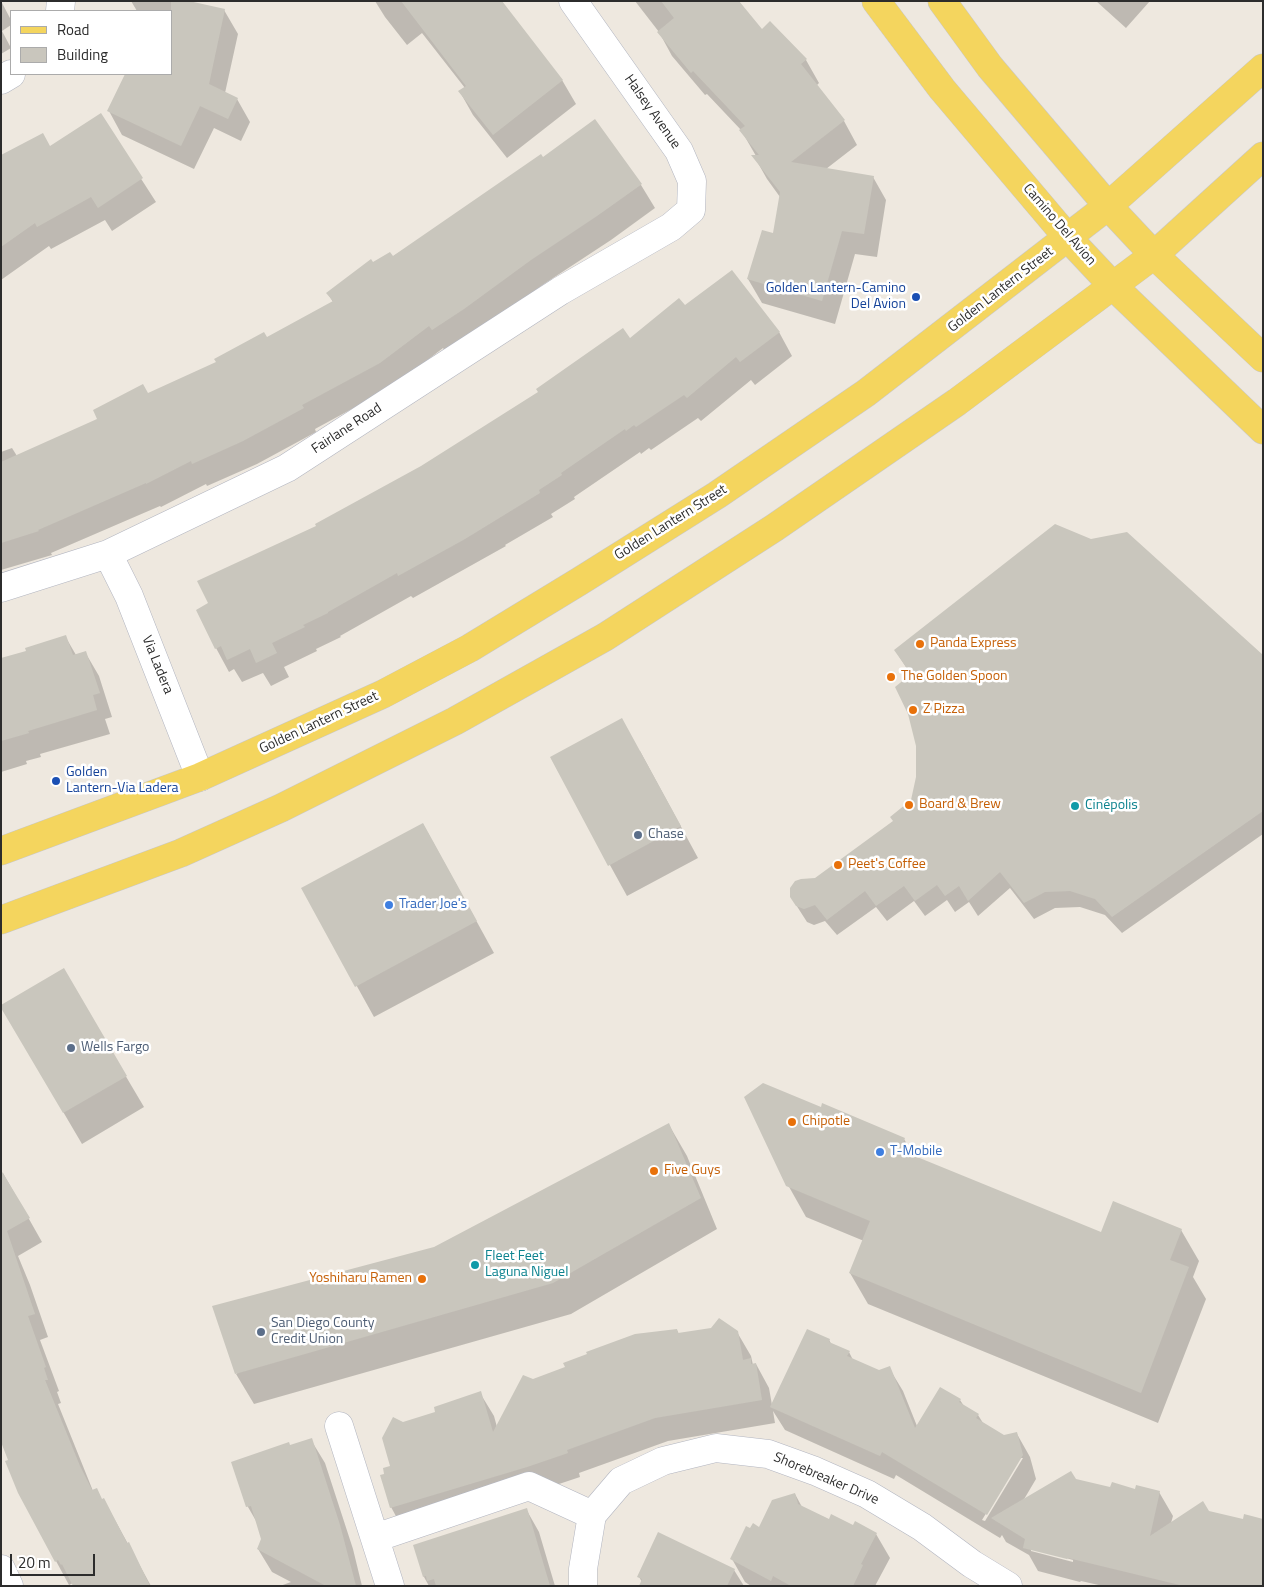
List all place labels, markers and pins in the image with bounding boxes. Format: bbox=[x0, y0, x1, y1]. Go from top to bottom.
place label: Golden Lantern-Camino Del Avion bbox=[766, 281, 906, 314]
marker: Golden Lantern-Camino Del Avion bbox=[910, 291, 922, 303]
place label: Panda Express bbox=[930, 636, 1017, 652]
marker: Panda Express bbox=[914, 638, 926, 650]
place label: The Golden Spoon bbox=[901, 669, 1008, 685]
marker: The Golden Spoon bbox=[885, 671, 897, 683]
place label: Z Pizza bbox=[923, 702, 965, 718]
marker: Z Pizza bbox=[907, 704, 919, 716]
place label: Golden Lantern-Via Ladera bbox=[66, 765, 179, 798]
marker: Golden Lantern-Via Ladera bbox=[50, 775, 62, 787]
place label: Board & Brew bbox=[919, 797, 1001, 813]
place label: Cinépolis bbox=[1085, 798, 1138, 814]
marker: Board & Brew bbox=[903, 799, 915, 811]
marker: Cinépolis bbox=[1069, 800, 1081, 812]
place label: Chase bbox=[648, 827, 684, 843]
marker: Chase bbox=[632, 829, 644, 841]
place label: Peet's Coffee bbox=[848, 857, 926, 873]
marker: Peet's Coffee bbox=[832, 859, 844, 871]
place label: Trader Joe's bbox=[399, 897, 467, 913]
marker: Trader Joe's bbox=[383, 899, 395, 911]
place label: Wells Fargo bbox=[81, 1040, 150, 1056]
marker: Wells Fargo bbox=[65, 1042, 77, 1054]
place label: Chipotle bbox=[802, 1114, 850, 1130]
marker: Chipotle bbox=[786, 1116, 798, 1128]
place label: T-Mobile bbox=[890, 1144, 942, 1160]
marker: T-Mobile bbox=[874, 1146, 886, 1158]
place label: Five Guys bbox=[664, 1163, 720, 1179]
marker: Five Guys bbox=[648, 1165, 660, 1177]
place label: Fleet Feet Laguna Niguel bbox=[485, 1249, 568, 1282]
marker: Fleet Feet Laguna Niguel bbox=[469, 1259, 481, 1271]
place label: Yoshiharu Ramen bbox=[309, 1271, 412, 1287]
marker: Yoshiharu Ramen bbox=[416, 1273, 428, 1285]
place label: San Diego County Credit Union bbox=[271, 1316, 374, 1348]
marker: San Diego County Credit Union bbox=[255, 1326, 267, 1338]

